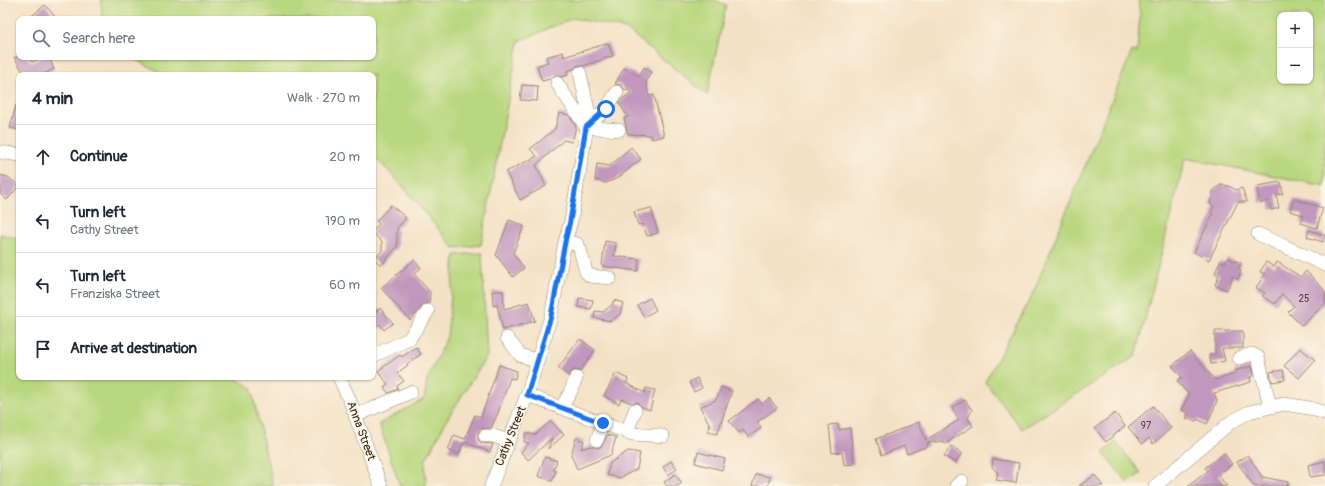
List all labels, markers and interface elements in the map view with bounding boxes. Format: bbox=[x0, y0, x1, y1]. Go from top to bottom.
map controls bbox=[1277, 12, 1313, 84]
button: + bbox=[1277, 12, 1313, 48]
search box bbox=[16, 16, 376, 60]
icon: search bbox=[30, 27, 52, 49]
text: Search here bbox=[62, 29, 135, 48]
button: − bbox=[1277, 48, 1313, 84]
text: 4 min bbox=[32, 88, 73, 109]
text: Walk · 270 m bbox=[287, 90, 360, 106]
route start bbox=[597, 100, 615, 118]
icon: ahead bbox=[32, 146, 54, 168]
text: Continue bbox=[70, 147, 128, 166]
text: 20 m bbox=[329, 149, 360, 165]
text: Turn left bbox=[70, 203, 126, 222]
icon: left bbox=[32, 210, 54, 232]
text: 190 m bbox=[325, 213, 360, 229]
text: Cathy Street bbox=[70, 222, 139, 238]
text: Turn left bbox=[70, 267, 126, 286]
icon: left bbox=[32, 274, 54, 296]
text: 60 m bbox=[329, 277, 360, 293]
text: Franziska Street bbox=[70, 286, 160, 302]
house number: 25 bbox=[1298, 293, 1310, 305]
icon: arrive bbox=[32, 338, 54, 360]
text: Arrive at destination bbox=[70, 339, 197, 358]
street label: Anna Street bbox=[343, 399, 379, 463]
street label: Cathy Street bbox=[492, 404, 530, 468]
route end bbox=[594, 414, 612, 432]
house number: 97 bbox=[1141, 420, 1152, 432]

